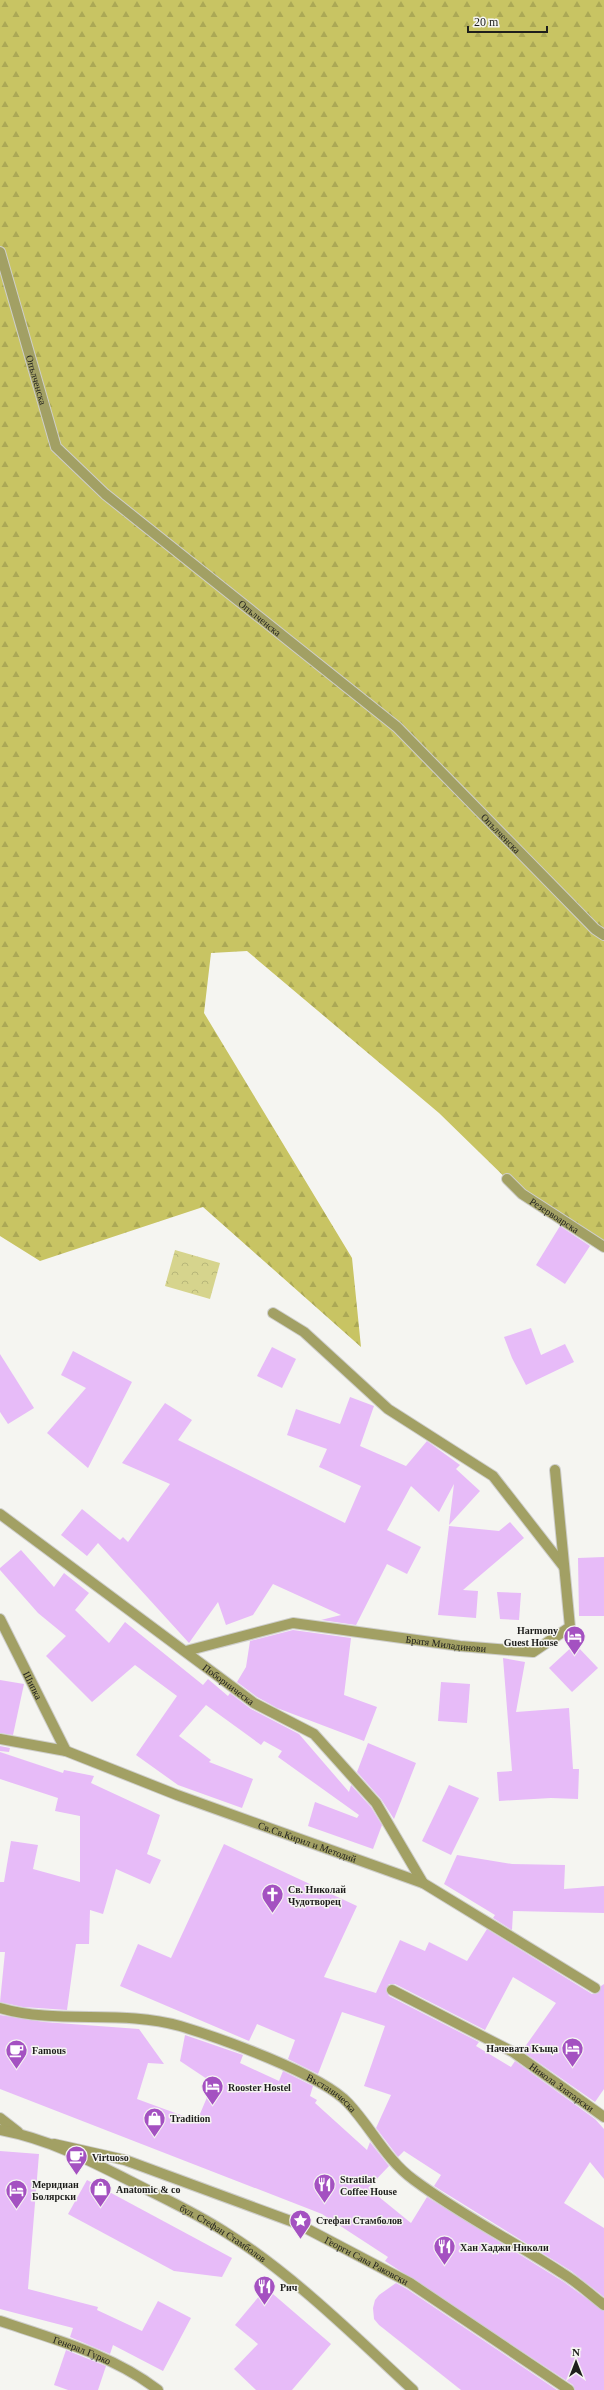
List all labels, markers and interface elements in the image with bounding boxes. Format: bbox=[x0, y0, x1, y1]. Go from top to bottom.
scale bar bbox=[468, 8, 547, 34]
text: 20 m bbox=[474, 15, 499, 29]
street label: Опълченска bbox=[24, 354, 49, 407]
street label: Опълченска bbox=[236, 598, 284, 639]
street label: Опълченска bbox=[479, 811, 523, 856]
street label: Резервоарска bbox=[528, 1196, 581, 1236]
hotel icon: Harmony Guest House bbox=[561, 1623, 587, 1656]
place label: Harmony Guest House bbox=[504, 1625, 559, 1648]
street label: Братя Миладинови bbox=[405, 1634, 487, 1654]
street label: Поборническа bbox=[200, 1662, 257, 1708]
street label: Шипка bbox=[21, 1670, 45, 1702]
street label: Св.Св.Кирил и Методий bbox=[257, 1820, 358, 1865]
church icon: Св. Николай Чудотворец bbox=[259, 1882, 285, 1915]
place label: Св. Николай Чудотворец bbox=[288, 1884, 346, 1907]
hotel icon: Начевата Къща bbox=[560, 2035, 586, 2068]
cafe icon: Famous bbox=[3, 2037, 29, 2070]
place label: Начевата Къща bbox=[486, 2043, 558, 2054]
place label: Famous bbox=[32, 2045, 66, 2056]
street label: Никола Златарски bbox=[527, 2061, 596, 2114]
street label: Въстаническа bbox=[305, 2071, 359, 2115]
hotel icon: Rooster Hostel bbox=[199, 2074, 225, 2107]
place label: Rooster Hostel bbox=[228, 2082, 291, 2093]
shop icon: Tradition bbox=[142, 2105, 168, 2138]
place label: Tradition bbox=[170, 2113, 211, 2124]
cafe icon: Virtuoso bbox=[64, 2144, 90, 2177]
place label: Virtuoso bbox=[92, 2152, 129, 2163]
restaurant icon: Stratilat Coffee House bbox=[312, 2172, 338, 2205]
place label: Stratilat Coffee House bbox=[340, 2174, 397, 2197]
shop icon: Anatomic & co bbox=[87, 2176, 113, 2209]
hotel icon: Меридиан Болярски bbox=[4, 2177, 30, 2210]
place label: Меридиан Болярски bbox=[32, 2179, 79, 2202]
place label: Anatomic & co bbox=[116, 2184, 180, 2195]
street label: бул. Стефан Стамболов bbox=[178, 2202, 268, 2265]
place icon: Стефан Стамболов bbox=[287, 2207, 313, 2240]
place label: Стефан Стамболов bbox=[316, 2215, 403, 2226]
street label: Георги Сава Раковски bbox=[323, 2234, 411, 2287]
restaurant icon: Хан Хаджи Николи bbox=[432, 2234, 458, 2267]
place label: Хан Хаджи Николи bbox=[460, 2242, 549, 2253]
restaurant icon: Рич bbox=[252, 2274, 278, 2307]
place label: Рич bbox=[280, 2282, 298, 2293]
street label: Генерал Гурко bbox=[52, 2334, 113, 2367]
north arrow bbox=[556, 2342, 596, 2382]
text: N bbox=[572, 2346, 580, 2358]

